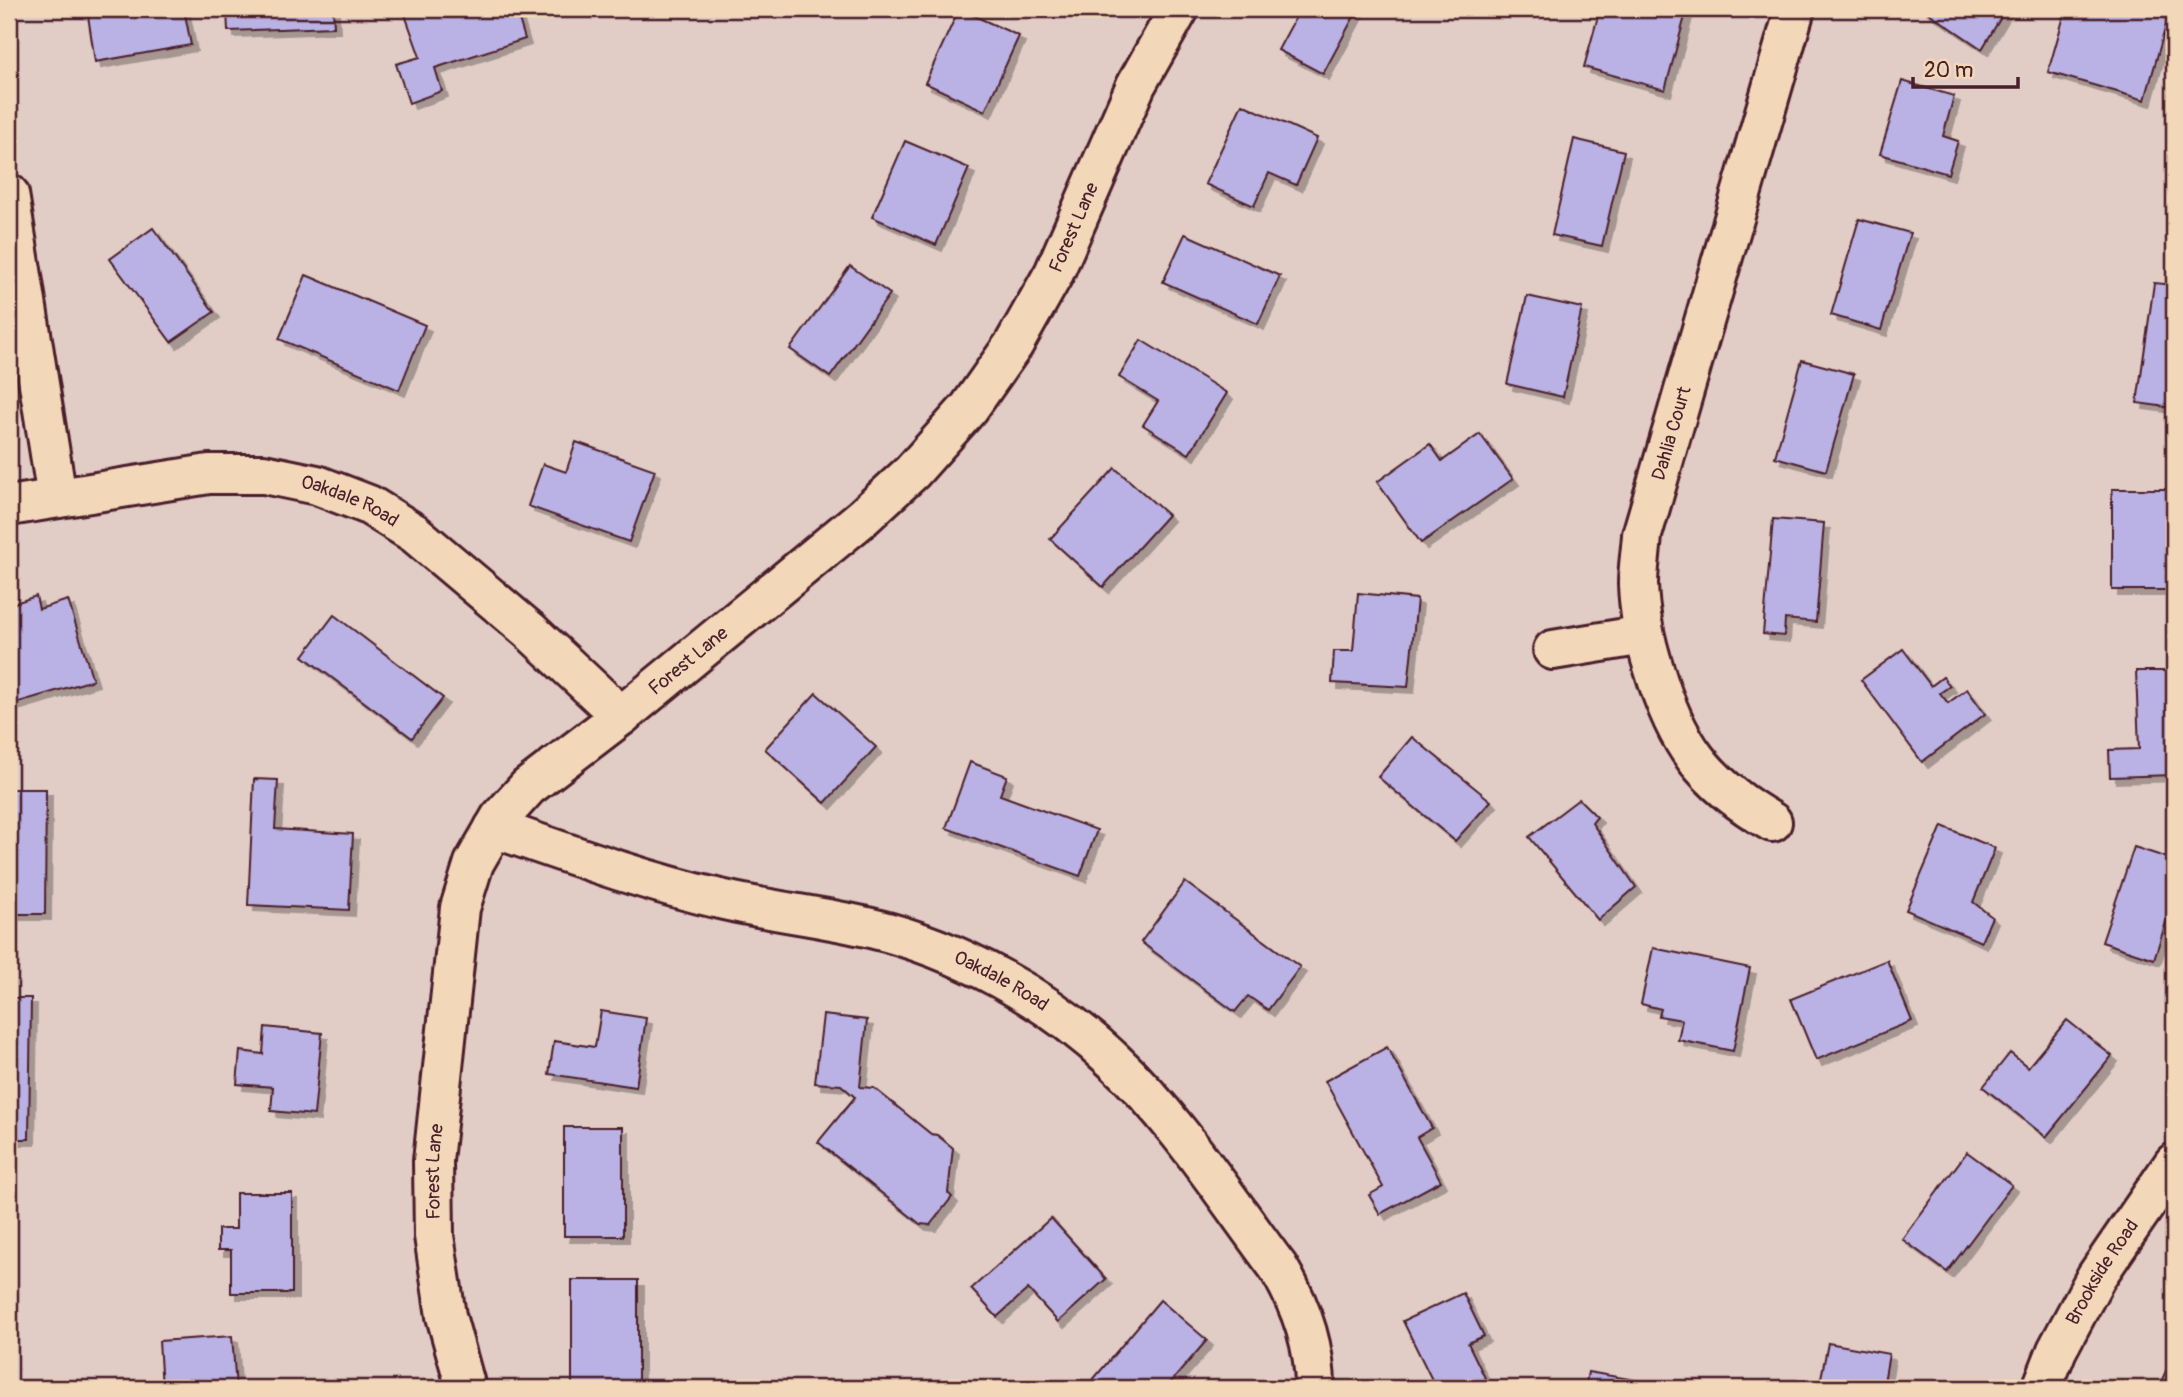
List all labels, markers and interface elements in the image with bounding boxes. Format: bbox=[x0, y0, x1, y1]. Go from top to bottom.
scale bar bbox=[1913, 46, 2018, 90]
text: 20 m bbox=[1924, 57, 1973, 84]
street label: Forest Lane bbox=[1044, 178, 1104, 276]
street label: Dahlia Court bbox=[1647, 383, 1697, 483]
street label: Oakdale Road bbox=[299, 470, 403, 533]
street label: Forest Lane bbox=[644, 621, 733, 700]
street label: Oakdale Road bbox=[950, 945, 1053, 1017]
street label: Forest Lane bbox=[421, 1122, 449, 1220]
street label: Brookside Road bbox=[2061, 1215, 2144, 1329]

